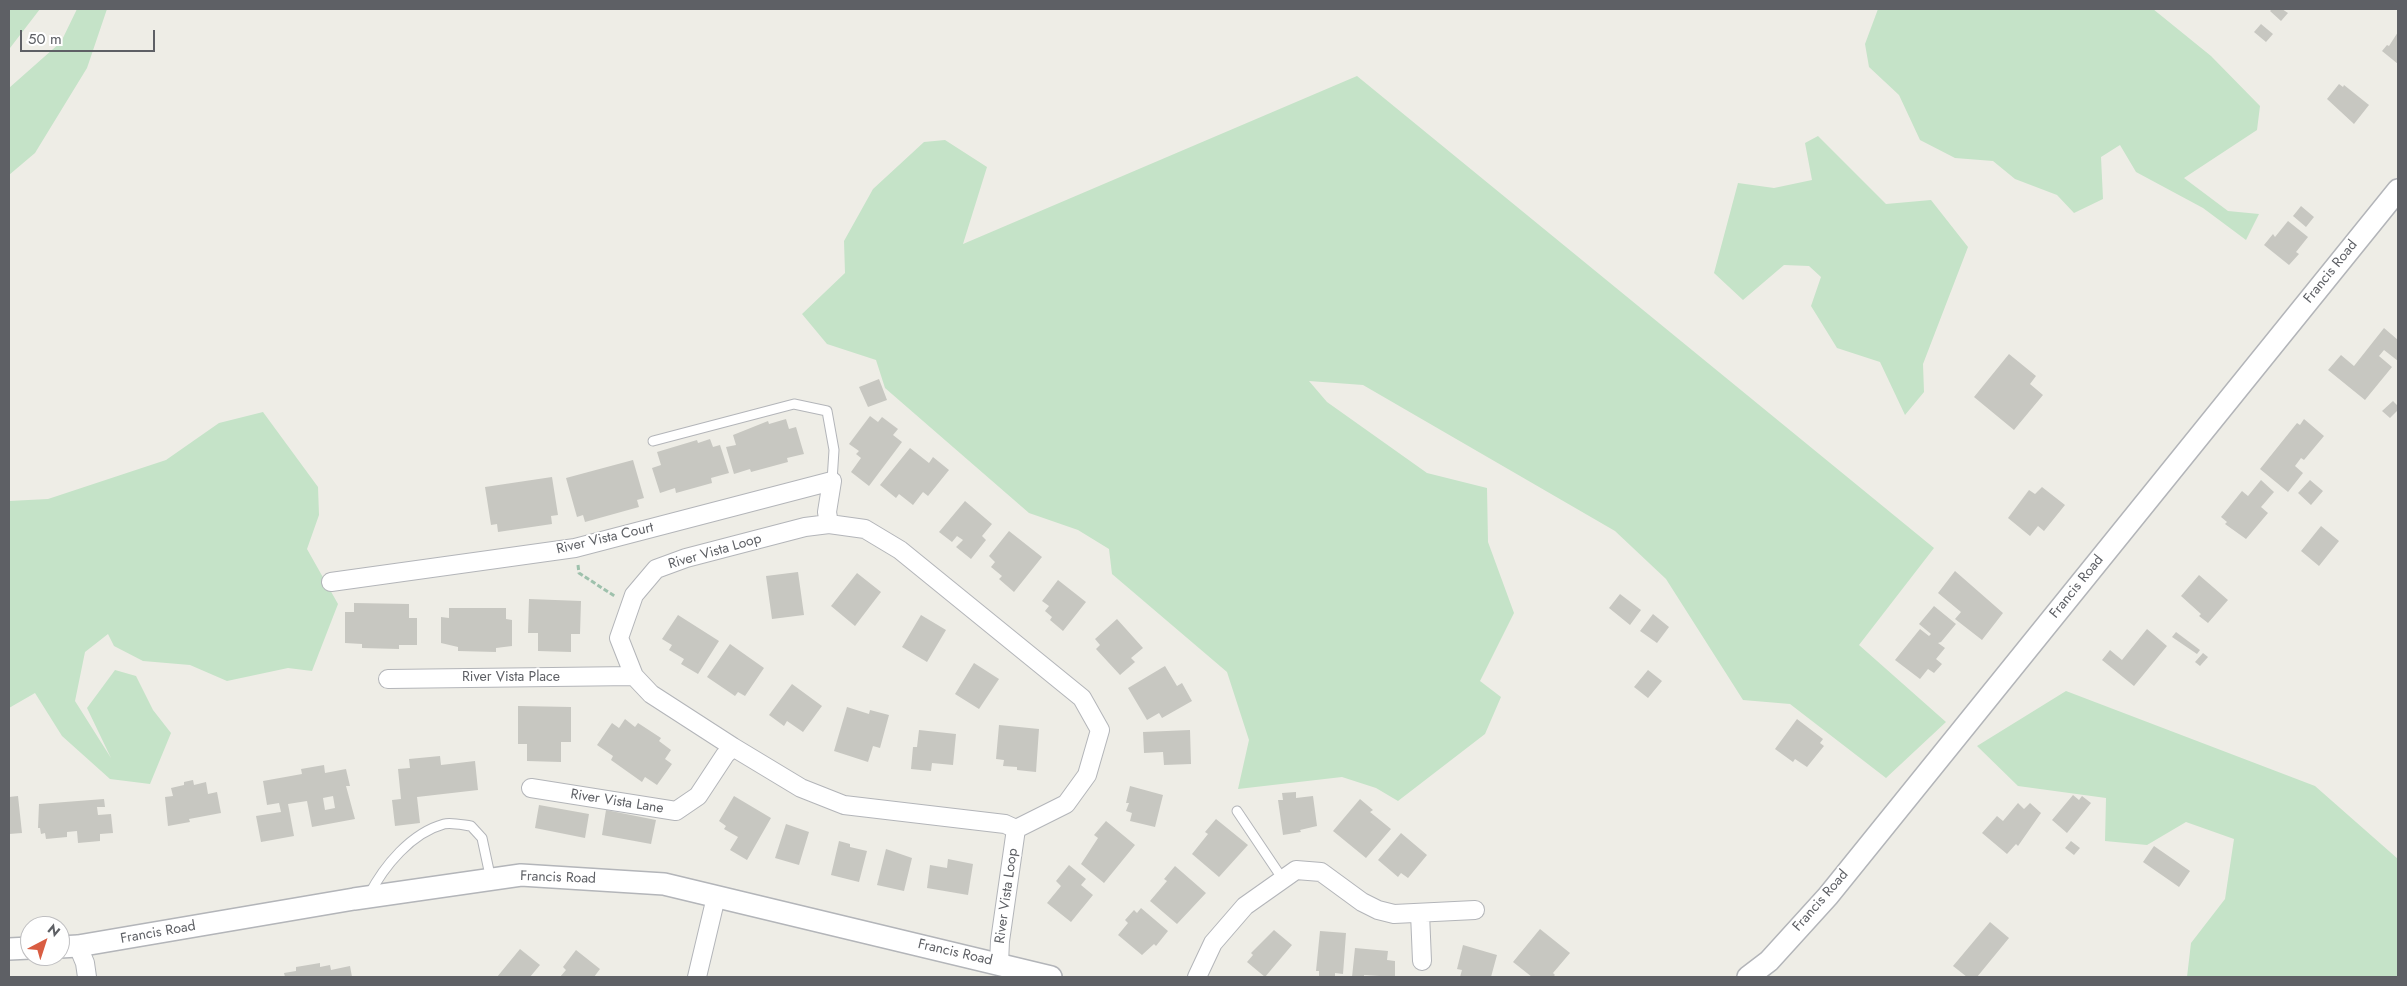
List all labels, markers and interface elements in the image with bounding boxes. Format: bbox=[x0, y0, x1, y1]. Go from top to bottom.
scale bar bbox=[22, 20, 158, 52]
text: 50 m bbox=[28, 28, 62, 50]
street label: Francis Road bbox=[2301, 237, 2361, 307]
street label: River Vista Court bbox=[555, 520, 655, 558]
street label: River Vista Loop bbox=[667, 531, 763, 573]
street label: Francis Road bbox=[2047, 552, 2107, 622]
street label: River Vista Place bbox=[462, 670, 560, 686]
street label: River Vista Lane bbox=[569, 786, 665, 818]
street label: River Vista Loop bbox=[992, 847, 1022, 945]
street label: Francis Road bbox=[1790, 867, 1852, 935]
street label: Francis Road bbox=[520, 868, 596, 888]
north arrow bbox=[20, 916, 70, 966]
street label: Francis Road bbox=[119, 918, 197, 948]
text: N bbox=[43, 919, 65, 942]
street label: Francis Road bbox=[916, 936, 994, 970]

